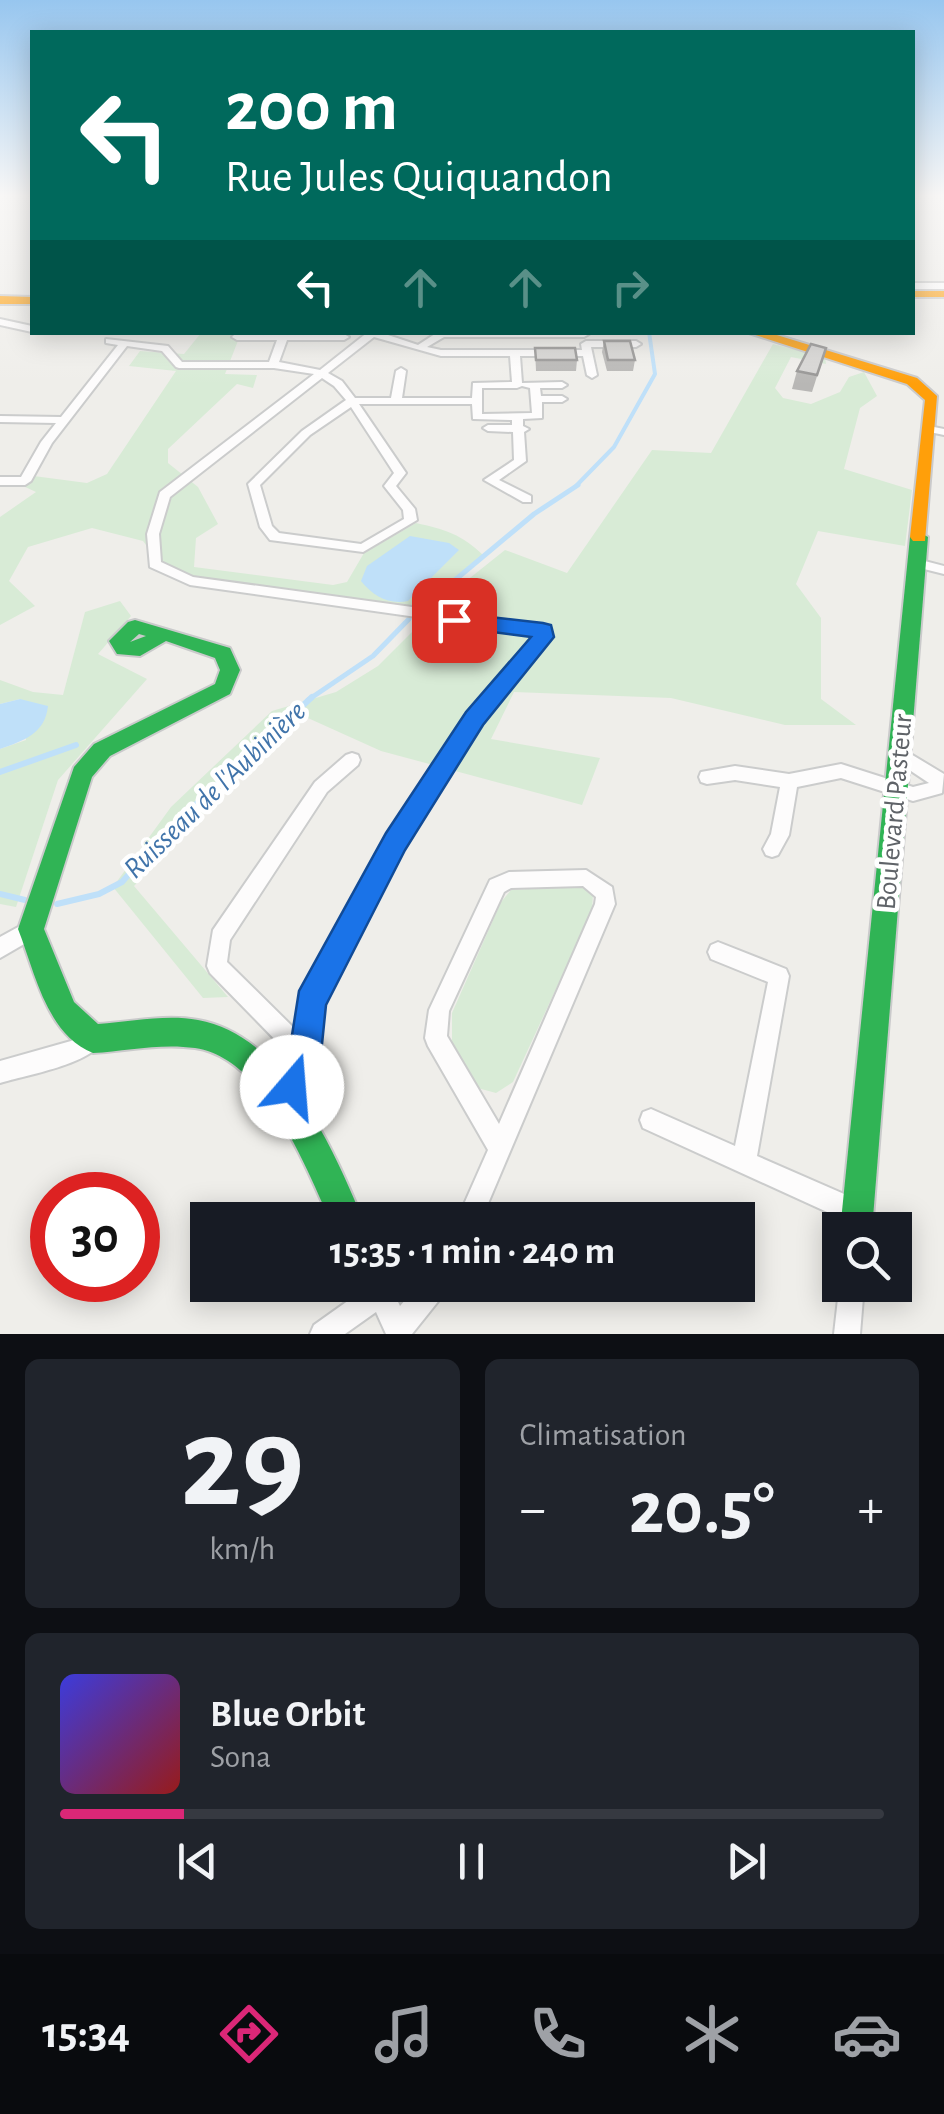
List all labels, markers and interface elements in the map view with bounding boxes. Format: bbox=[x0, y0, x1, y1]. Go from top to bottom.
icon: left bbox=[60, 70, 190, 200]
text: 200 m bbox=[225, 73, 398, 143]
text: Rue Jules Quiquandon bbox=[225, 155, 613, 200]
icon: left bbox=[288, 260, 343, 315]
icon: ahead bbox=[393, 260, 448, 315]
icon: ahead bbox=[498, 260, 553, 315]
icon: right bbox=[603, 260, 658, 315]
pin bbox=[412, 578, 497, 663]
icon: arrive bbox=[427, 593, 482, 648]
water label: Ruisseau de l'Aubinière bbox=[118, 696, 312, 884]
street label: Boulevard Pasteur bbox=[872, 713, 918, 911]
position arrow bbox=[240, 1035, 344, 1139]
speed limit sign: 30 bbox=[30, 1172, 160, 1302]
map controls bbox=[822, 1212, 912, 1302]
button: search bbox=[822, 1212, 912, 1302]
text: 15:35 · 1 min · 240 m bbox=[330, 1233, 615, 1271]
text: 29 bbox=[180, 1400, 304, 1530]
text: Climatisation bbox=[520, 1419, 687, 1451]
text: 20.5° bbox=[629, 1472, 775, 1547]
text: − bbox=[520, 1482, 546, 1537]
text: + bbox=[858, 1482, 884, 1537]
text: km/h bbox=[209, 1533, 275, 1565]
text: Blue Orbit bbox=[210, 1696, 365, 1734]
text: Sona bbox=[210, 1741, 271, 1773]
icon: previous bbox=[170, 1834, 225, 1889]
icon: pause bbox=[444, 1834, 499, 1889]
icon: next bbox=[719, 1834, 774, 1889]
icon: directions bbox=[214, 1999, 284, 2069]
icon: music bbox=[369, 1999, 439, 2069]
icon: phone bbox=[523, 1999, 593, 2069]
icon: climate bbox=[677, 1999, 747, 2069]
icon: car bbox=[832, 1999, 902, 2069]
text: 15:34 bbox=[42, 2011, 130, 2056]

